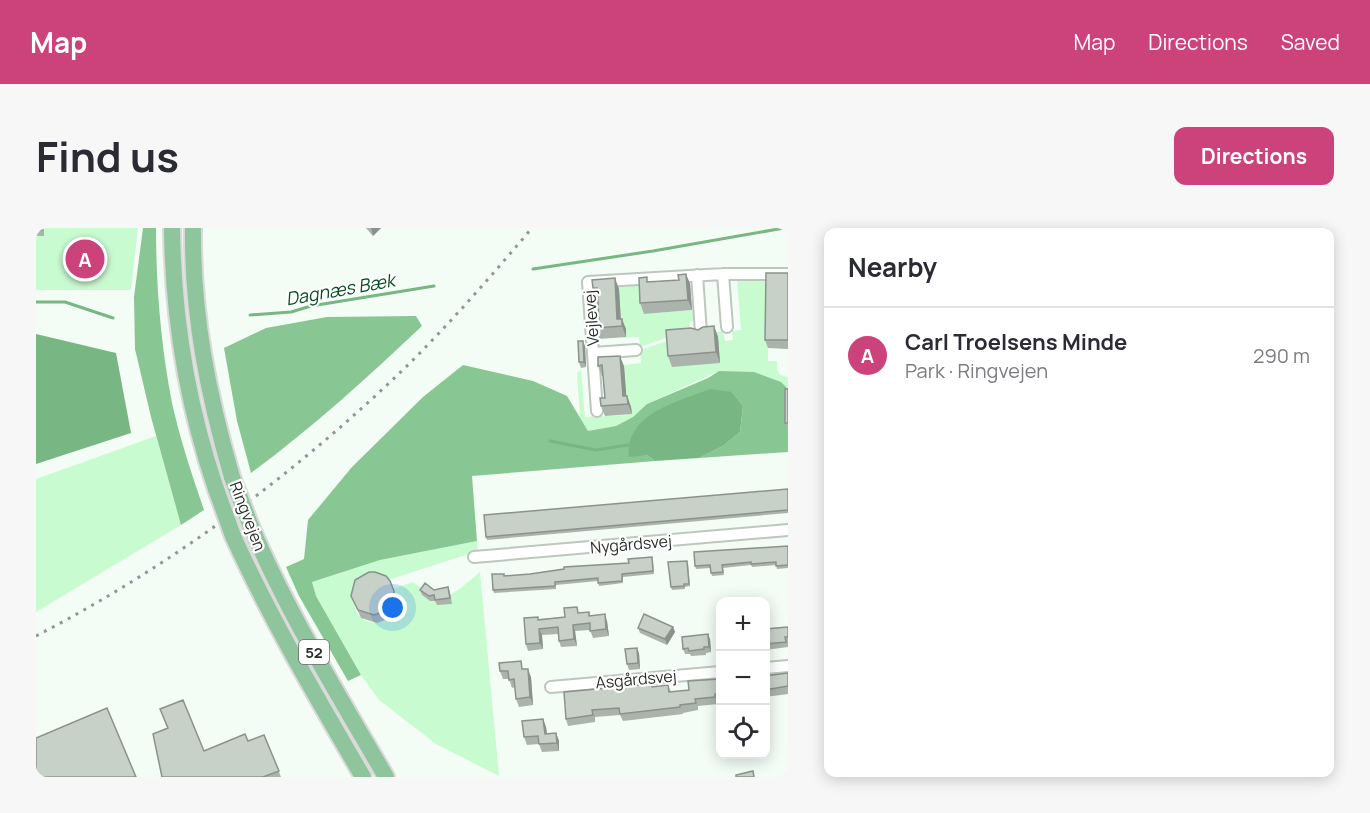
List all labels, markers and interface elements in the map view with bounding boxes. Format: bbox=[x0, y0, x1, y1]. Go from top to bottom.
text: Map bbox=[30, 23, 87, 61]
text: Map bbox=[1074, 28, 1115, 56]
text: Directions bbox=[1148, 28, 1248, 56]
text: Saved bbox=[1281, 28, 1340, 56]
text: Find us bbox=[36, 127, 179, 185]
button: Directions bbox=[1174, 127, 1334, 185]
pin: A bbox=[65, 237, 104, 282]
text: Nearby bbox=[848, 249, 937, 285]
water label: Dagnæs Bæk bbox=[284, 267, 399, 310]
street label: Vejlevej bbox=[578, 289, 604, 347]
text: Carl Troelsens Minde bbox=[905, 327, 1127, 357]
text: A bbox=[861, 342, 874, 369]
text: 290 m bbox=[1253, 342, 1310, 369]
text: Park · Ringvejen bbox=[905, 357, 1048, 384]
street label: Ringvejen bbox=[225, 478, 271, 554]
street label: Nygårdsvej bbox=[589, 529, 673, 559]
your location bbox=[378, 593, 407, 622]
map controls bbox=[716, 597, 770, 759]
button: + bbox=[716, 597, 770, 651]
road number: 52 bbox=[299, 640, 329, 664]
button: − bbox=[716, 651, 770, 705]
street label: Asgårdsvej bbox=[595, 665, 677, 693]
button: locate bbox=[716, 705, 770, 759]

